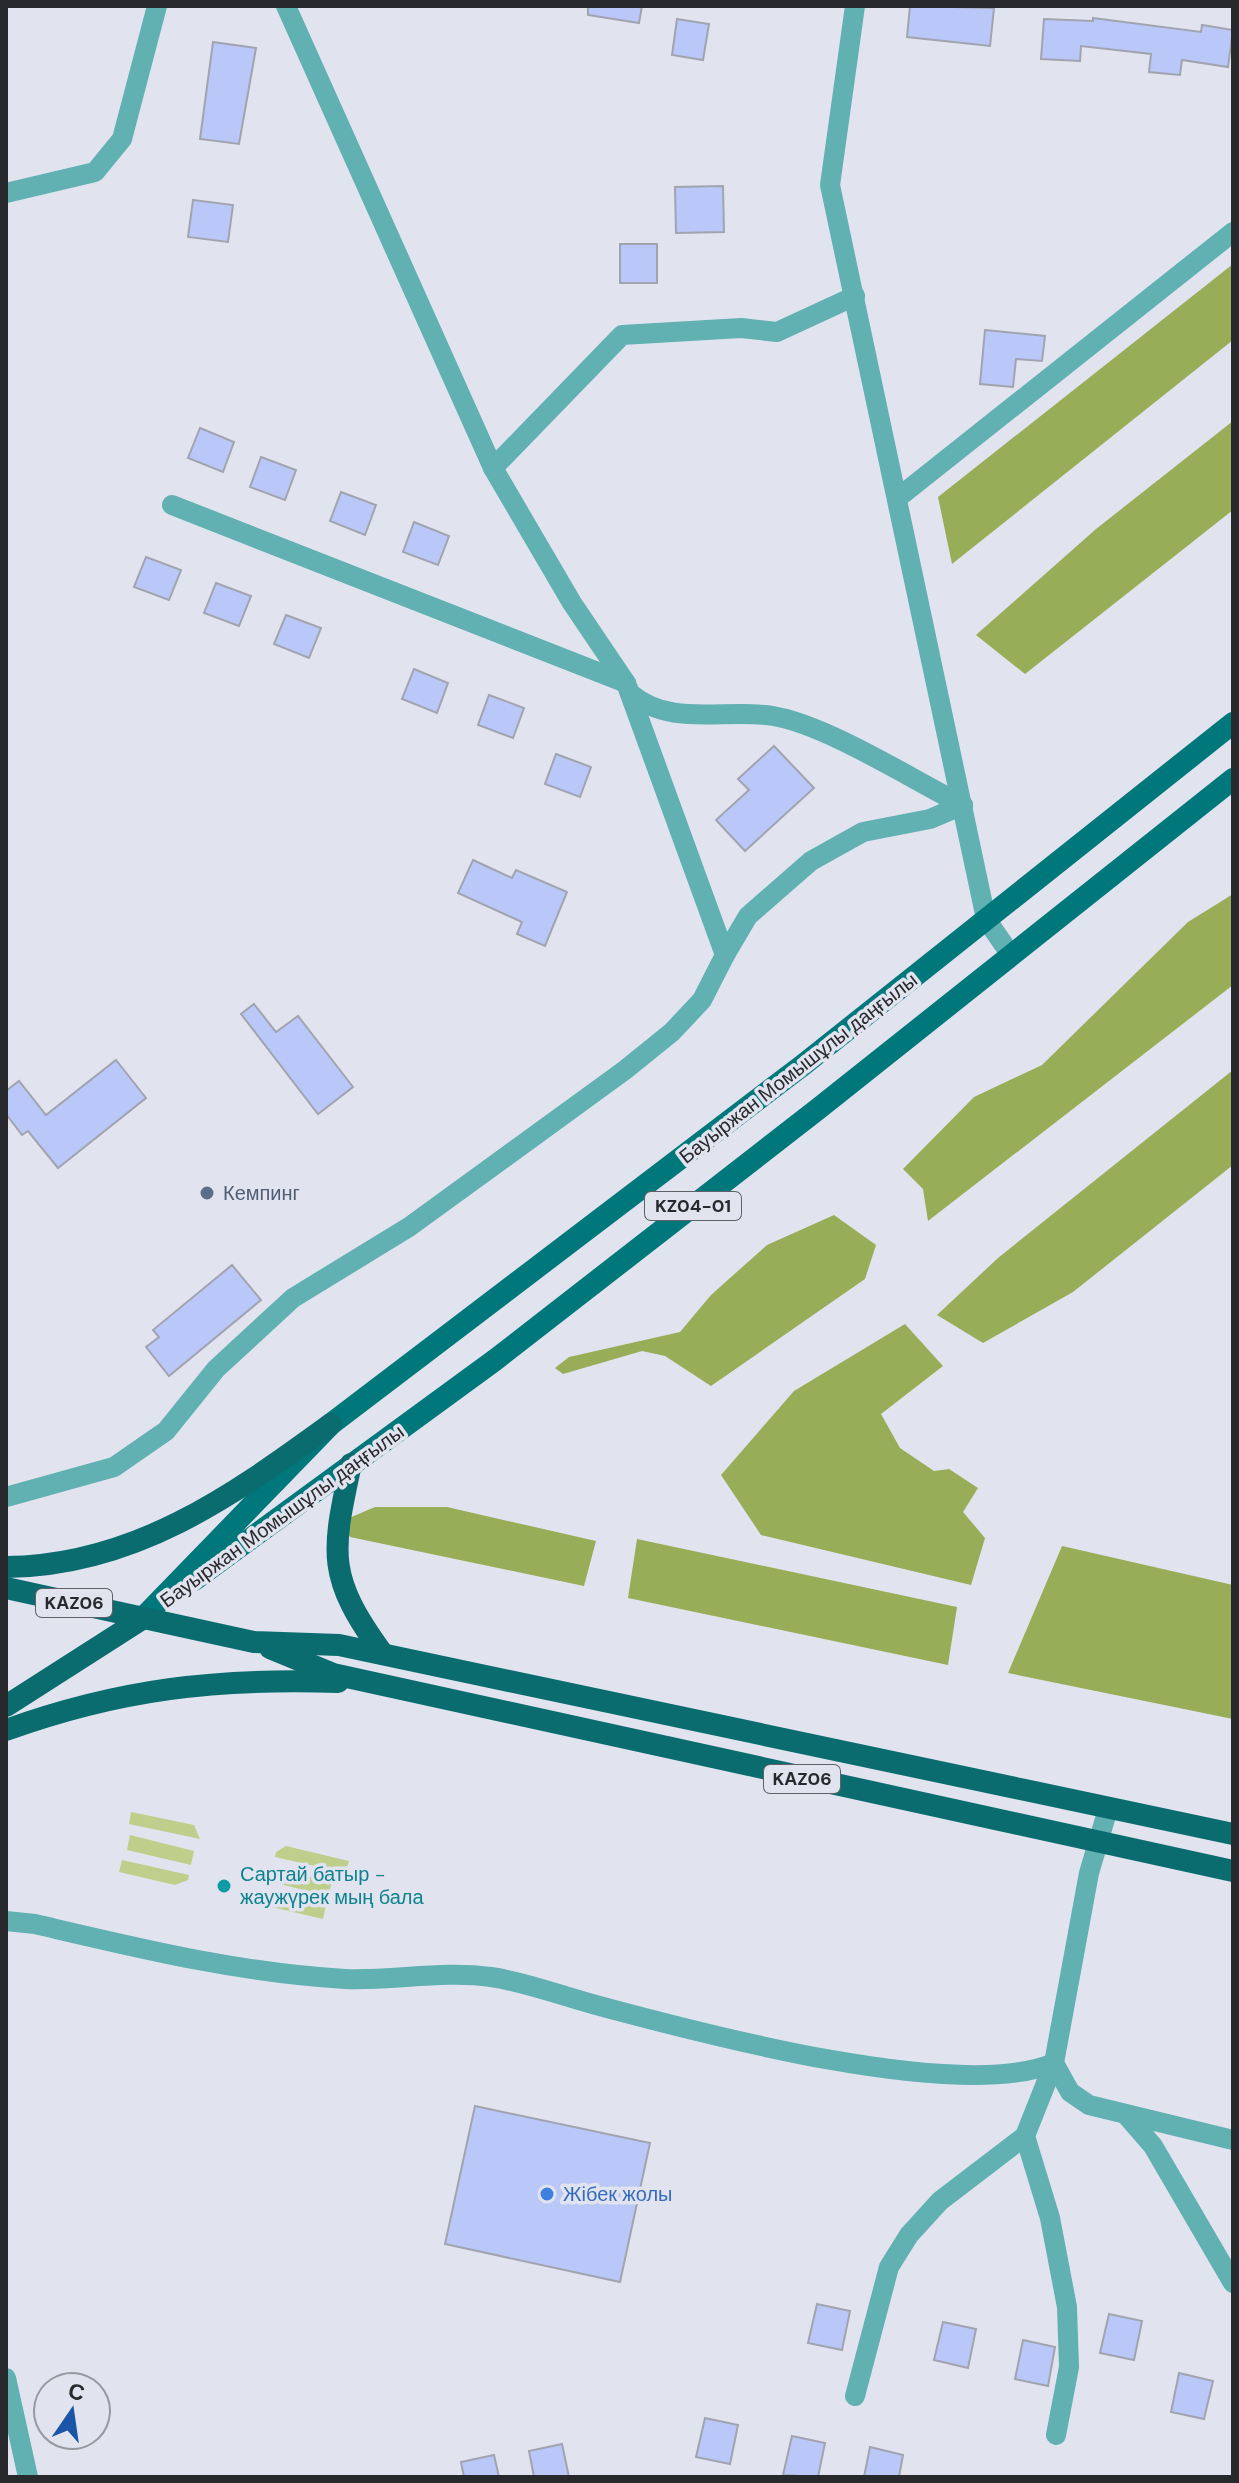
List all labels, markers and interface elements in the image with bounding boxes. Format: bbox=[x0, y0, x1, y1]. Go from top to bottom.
street label: Бауыржан Момышұлы даңғылы bbox=[674, 967, 922, 1169]
place label: Кемпинг bbox=[223, 1180, 300, 1206]
marker: Кемпинг bbox=[198, 1184, 216, 1202]
road number: KZ04-01 bbox=[645, 1192, 741, 1220]
street label: Бауыржан Момышұлы даңғылы bbox=[155, 1419, 409, 1613]
road number: KАZ06 bbox=[36, 1589, 112, 1617]
road number: KАZ06 bbox=[764, 1765, 840, 1793]
place label: Сартай батыр - жаужүрек мың бала bbox=[240, 1861, 424, 1910]
marker: Сартай батыр - жаужүрек мың бала bbox=[215, 1877, 233, 1895]
place label: Жібек жолы bbox=[563, 2181, 672, 2207]
marker: Жібек жолы bbox=[538, 2185, 556, 2203]
north arrow bbox=[32, 2371, 112, 2451]
text: С bbox=[65, 2376, 87, 2408]

